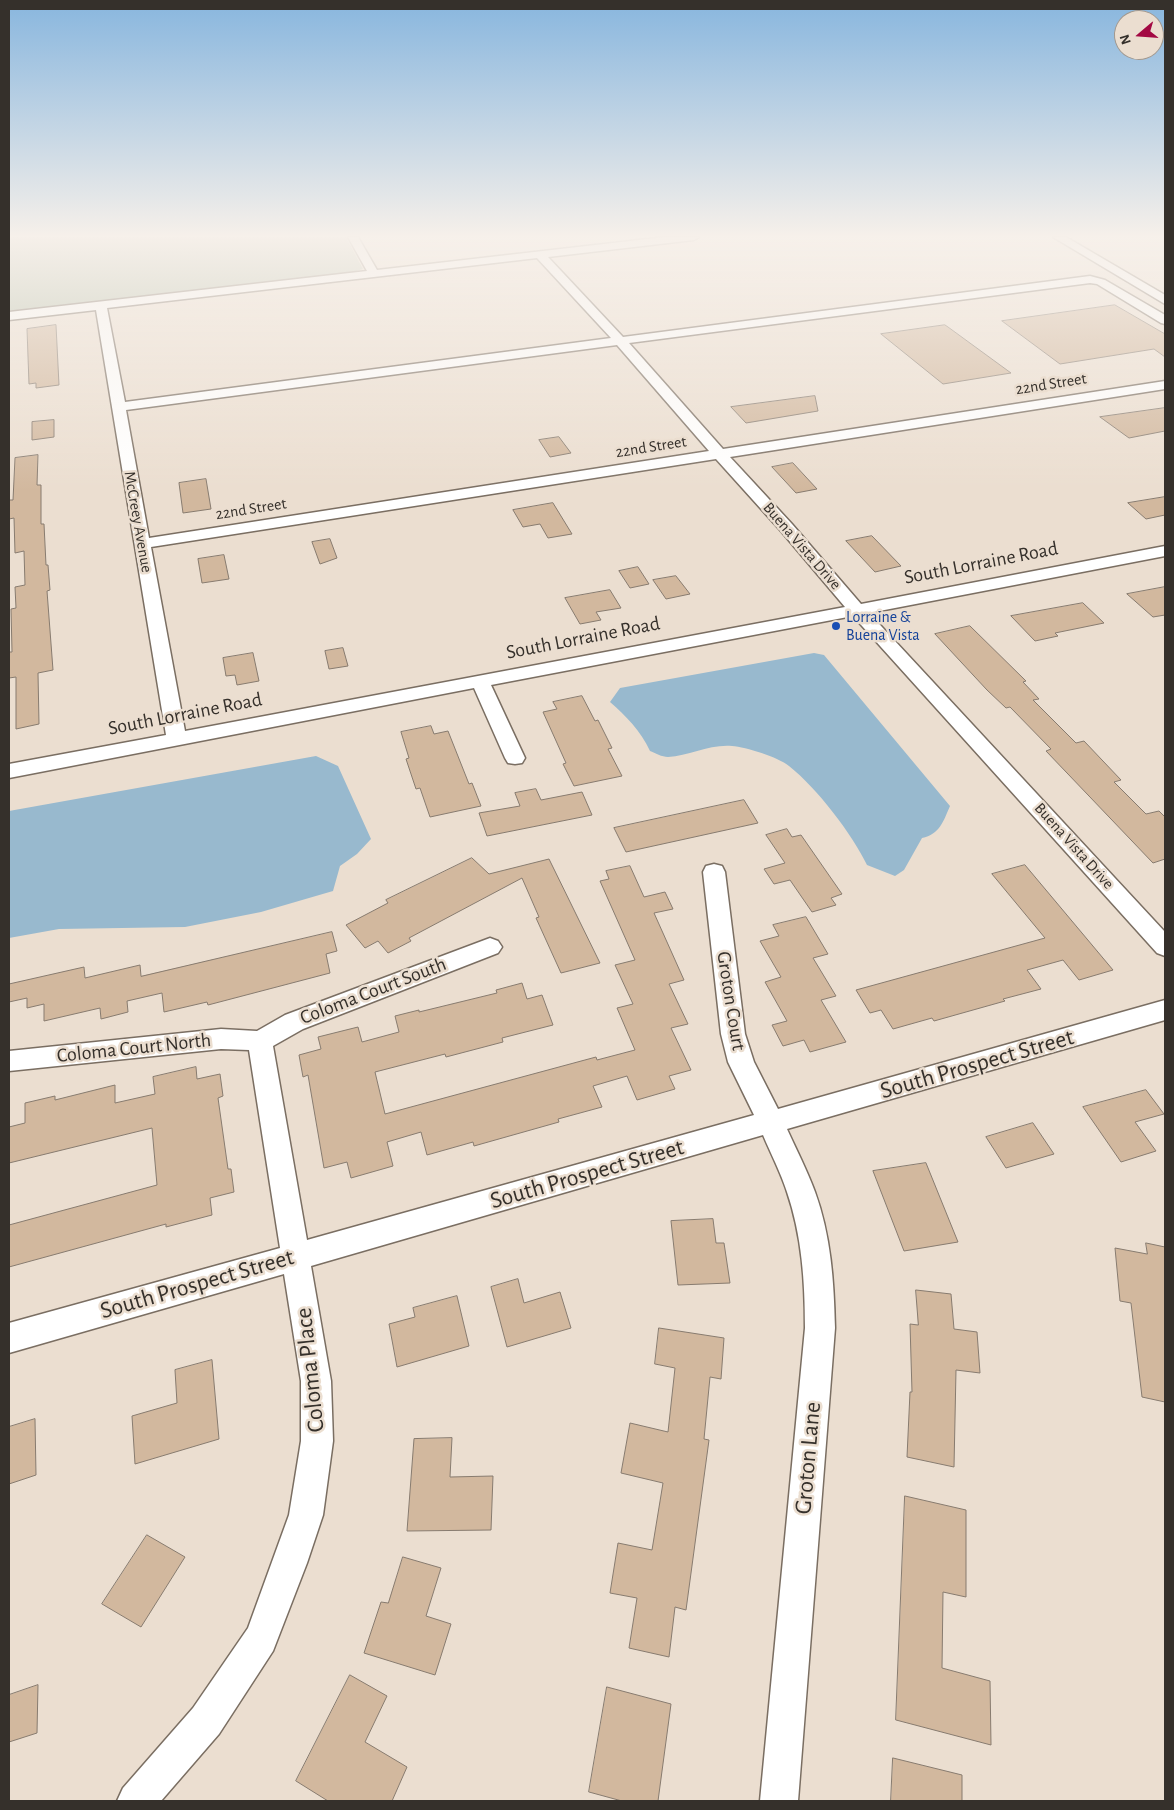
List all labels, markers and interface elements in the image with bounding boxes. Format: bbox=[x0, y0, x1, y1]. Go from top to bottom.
north arrow bbox=[1114, 10, 1164, 60]
text: N bbox=[1118, 33, 1134, 46]
street label: 22nd Street bbox=[1014, 369, 1088, 399]
street label: 22nd Street bbox=[614, 432, 688, 462]
street label: McCreey Avenue bbox=[120, 470, 156, 574]
street label: 22nd Street bbox=[214, 494, 288, 524]
street label: Buena Vista Drive bbox=[759, 498, 845, 594]
street label: South Lorraine Road bbox=[902, 536, 1060, 590]
place label: Lorraine & Buena Vista bbox=[846, 607, 920, 645]
street label: South Lorraine Road bbox=[504, 611, 662, 665]
marker: Lorraine & Buena Vista bbox=[830, 620, 842, 632]
street label: South Lorraine Road bbox=[106, 687, 264, 741]
street label: Buena Vista Drive bbox=[1030, 799, 1118, 893]
street label: Groton Court bbox=[711, 950, 751, 1052]
street label: Coloma Court South bbox=[296, 952, 450, 1030]
street label: South Prospect Street bbox=[877, 1023, 1077, 1105]
street label: Coloma Court North bbox=[56, 1028, 212, 1068]
street label: South Prospect Street bbox=[487, 1133, 687, 1215]
street label: South Prospect Street bbox=[97, 1243, 297, 1325]
street label: Coloma Place bbox=[289, 1306, 331, 1434]
street label: Groton Lane bbox=[789, 1400, 827, 1516]

